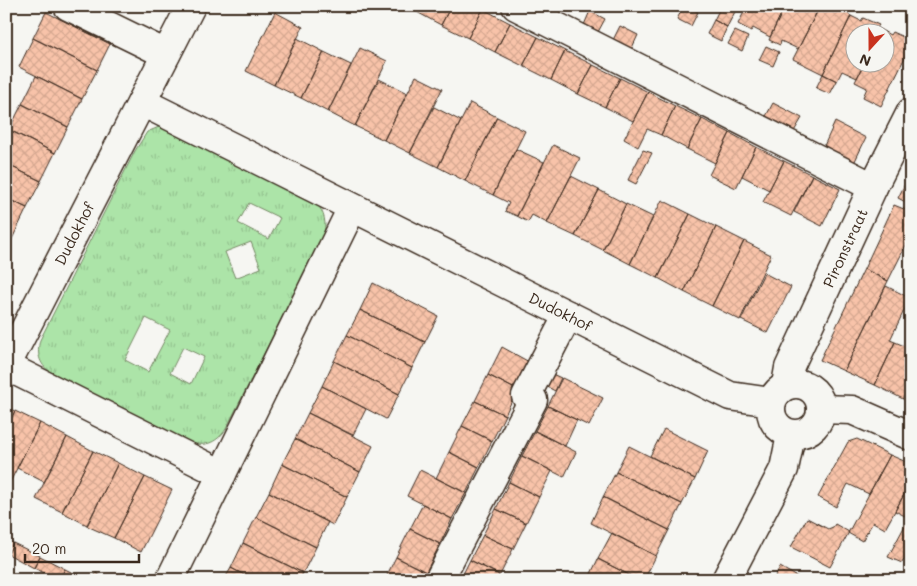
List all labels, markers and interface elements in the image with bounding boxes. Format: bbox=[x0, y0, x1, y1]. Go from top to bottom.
north arrow bbox=[844, 22, 894, 72]
text: N bbox=[857, 50, 874, 71]
street label: Dudokhof bbox=[50, 198, 99, 268]
street label: Pironstraat bbox=[818, 205, 872, 290]
street label: Dudokhof bbox=[526, 287, 597, 336]
scale bar bbox=[25, 531, 139, 563]
text: 20 m bbox=[32, 538, 66, 558]

